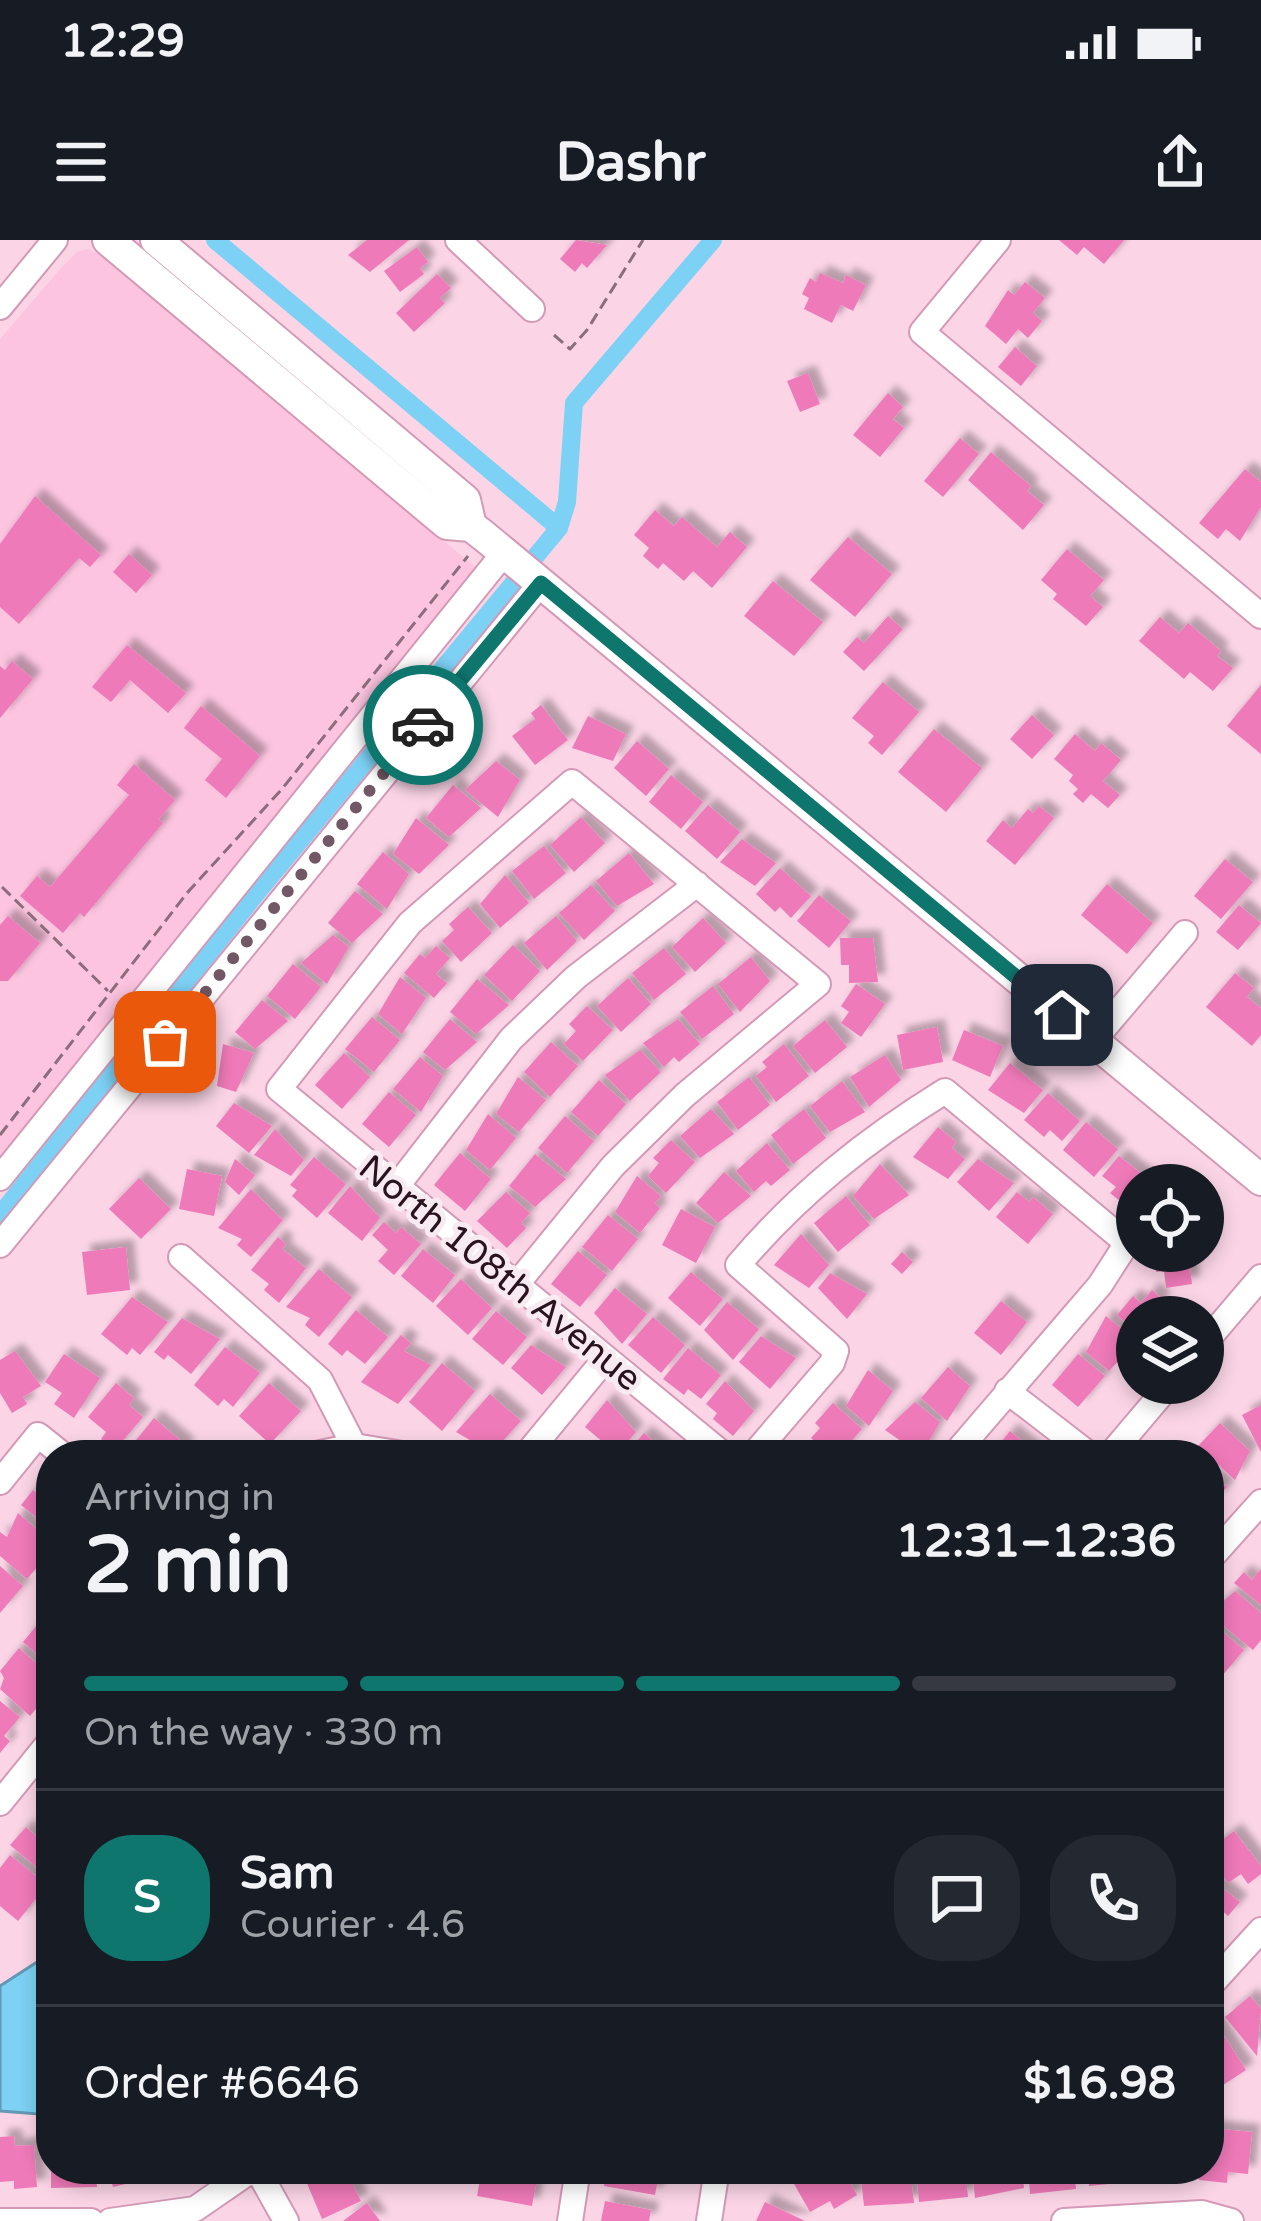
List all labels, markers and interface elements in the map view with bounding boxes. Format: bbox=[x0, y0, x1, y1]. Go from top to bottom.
text: 12:29 bbox=[60, 15, 185, 69]
icon: menu bbox=[48, 129, 114, 195]
icon: share bbox=[1147, 129, 1213, 195]
text: Dashr bbox=[556, 130, 705, 195]
courier bbox=[363, 665, 483, 785]
icon: car bbox=[390, 692, 456, 758]
pin bbox=[1011, 964, 1113, 1066]
icon: home bbox=[1029, 982, 1095, 1048]
pin bbox=[114, 991, 216, 1093]
icon: bag bbox=[132, 1009, 198, 1075]
street label: North 108th Avenue bbox=[350, 1146, 650, 1400]
map controls bbox=[1116, 1164, 1224, 1404]
button: locate bbox=[1116, 1164, 1224, 1272]
button: layers bbox=[1116, 1296, 1224, 1404]
text: Arriving in bbox=[84, 1474, 275, 1521]
text: 12:31–12:36 bbox=[896, 1515, 1176, 1569]
text: 2 min bbox=[84, 1519, 292, 1613]
text: On the way · 330 m bbox=[84, 1709, 443, 1756]
button: chat bbox=[894, 1835, 1020, 1961]
button: phone bbox=[1050, 1835, 1176, 1961]
text: Sam bbox=[240, 1847, 334, 1901]
text: S bbox=[133, 1871, 161, 1925]
text: Courier · 4.6 bbox=[240, 1901, 465, 1948]
text: Order #6646 bbox=[84, 2057, 360, 2111]
text: $16.98 bbox=[1024, 2057, 1176, 2111]

